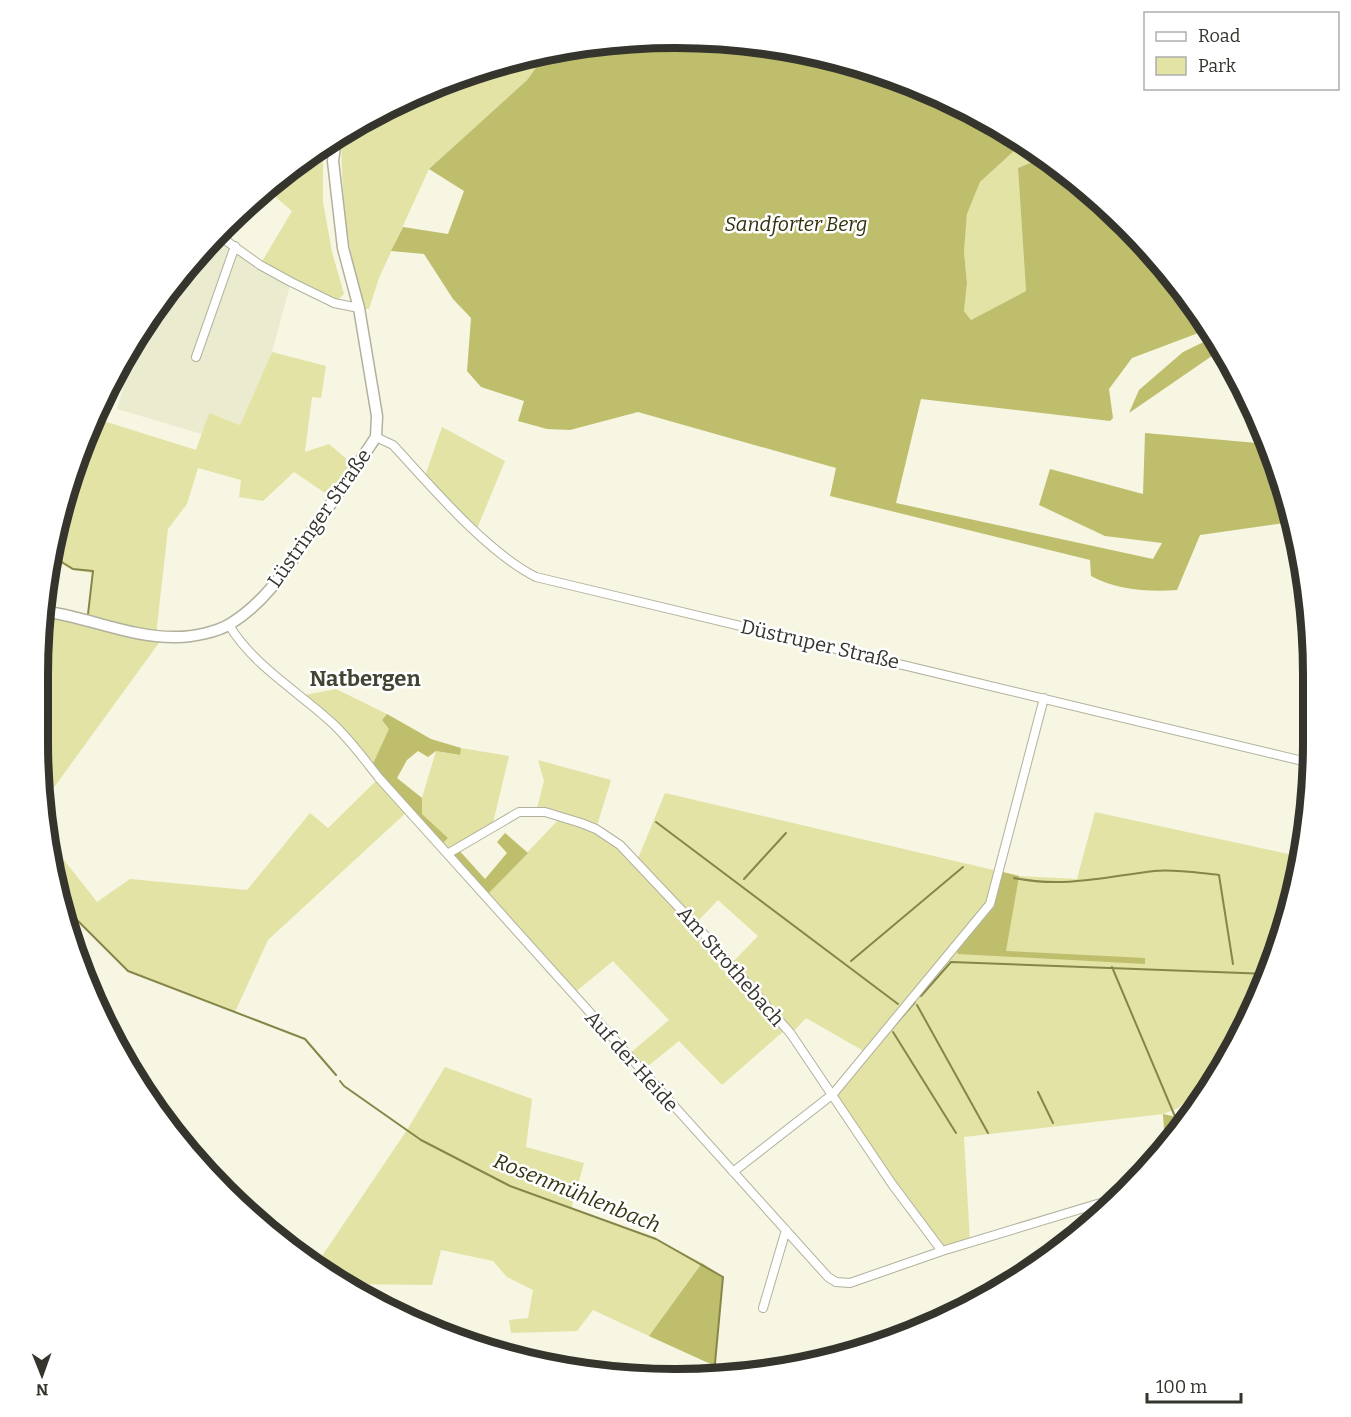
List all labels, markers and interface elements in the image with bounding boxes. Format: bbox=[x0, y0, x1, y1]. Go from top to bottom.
legend bbox=[1144, 12, 1339, 90]
text: Road bbox=[1198, 25, 1241, 47]
text: Park bbox=[1198, 55, 1237, 77]
park label: Sandforter Berg bbox=[724, 212, 868, 237]
street label: Lüstringer Straße bbox=[262, 444, 376, 592]
street label: Düstruper Straße bbox=[738, 614, 902, 674]
district label: Natbergen bbox=[309, 665, 421, 692]
street label: Am Strothebach bbox=[672, 901, 790, 1031]
street label: Auf der Heide bbox=[580, 1005, 684, 1117]
water label: Rosenmühlenbach bbox=[490, 1148, 664, 1238]
north arrow bbox=[12, 1345, 72, 1405]
scale bar bbox=[1147, 1366, 1242, 1404]
text: 100 m bbox=[1156, 1376, 1207, 1398]
text: N bbox=[36, 1380, 49, 1399]

